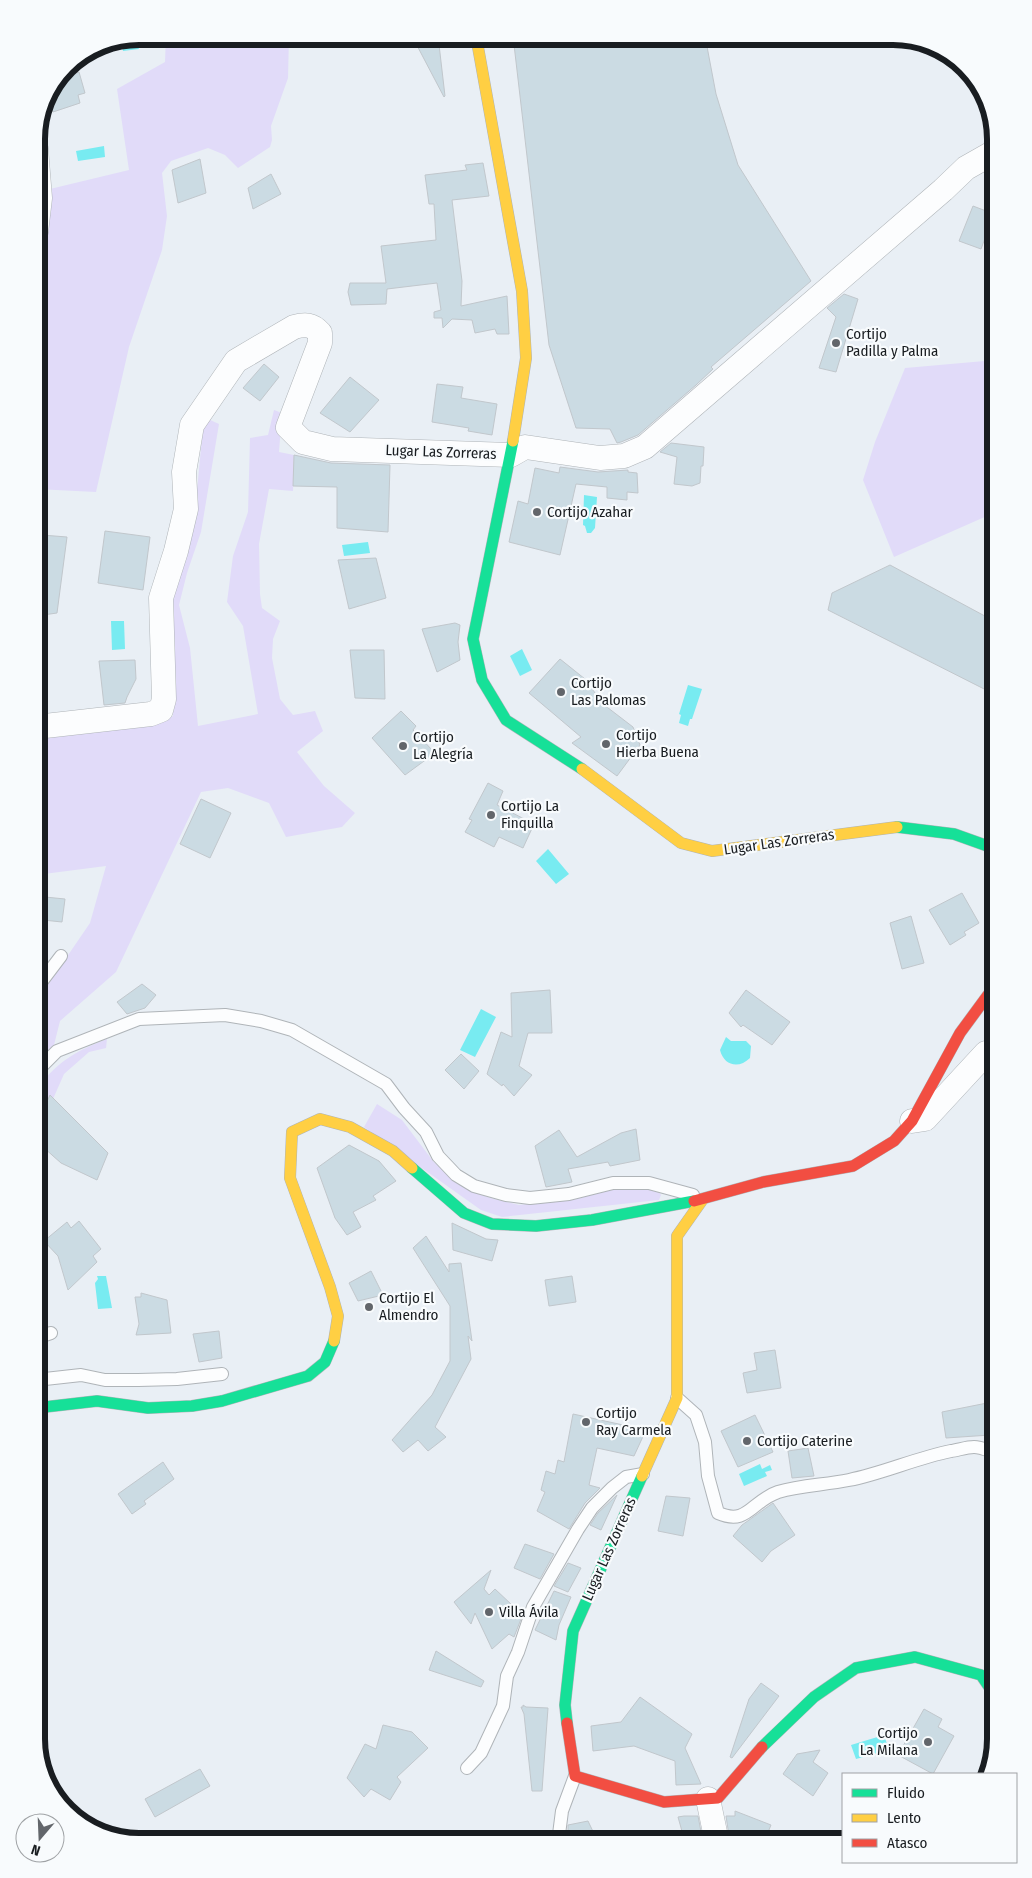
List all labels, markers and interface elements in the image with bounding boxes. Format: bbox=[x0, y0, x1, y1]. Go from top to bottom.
place label: Cortijo Padilla y Palma bbox=[846, 325, 938, 360]
marker: Cortijo Padilla y Palma bbox=[830, 337, 842, 349]
street label: Lugar Las Zorreras bbox=[385, 441, 497, 463]
place label: Cortijo Azahar bbox=[547, 503, 634, 521]
marker: Cortijo Azahar bbox=[531, 506, 543, 518]
place label: Cortijo Las Palomas bbox=[571, 674, 646, 709]
marker: Cortijo Las Palomas bbox=[555, 686, 567, 698]
place label: Cortijo Hierba Buena bbox=[616, 726, 699, 761]
place label: Cortijo La Alegría bbox=[413, 728, 473, 763]
marker: Cortijo Hierba Buena bbox=[600, 738, 612, 750]
marker: Cortijo La Alegría bbox=[397, 740, 409, 752]
place label: Cortijo La Finquilla bbox=[501, 797, 559, 832]
marker: Cortijo La Finquilla bbox=[485, 809, 497, 821]
street label: Lugar Las Zorreras bbox=[723, 825, 835, 859]
place label: Cortijo El Almendro bbox=[379, 1289, 439, 1324]
marker: Cortijo El Almendro bbox=[363, 1301, 375, 1313]
place label: Cortijo Ray Carmela bbox=[596, 1404, 672, 1439]
marker: Cortijo Ray Carmela bbox=[580, 1416, 592, 1428]
place label: Cortijo Caterine bbox=[757, 1432, 853, 1450]
marker: Cortijo Caterine bbox=[741, 1435, 753, 1447]
street label: Lugar Las Zorreras bbox=[578, 1494, 640, 1604]
place label: Villa Ávila bbox=[499, 1603, 559, 1621]
marker: Villa Ávila bbox=[483, 1606, 495, 1618]
place label: Cortijo La Milana bbox=[860, 1724, 918, 1759]
marker: Cortijo La Milana bbox=[922, 1736, 934, 1748]
legend bbox=[842, 1773, 1017, 1863]
text: Fluido bbox=[887, 1784, 925, 1802]
text: Lento bbox=[887, 1809, 921, 1827]
north arrow bbox=[15, 1813, 65, 1863]
text: Atasco bbox=[887, 1834, 927, 1852]
text: N bbox=[29, 1840, 43, 1859]

